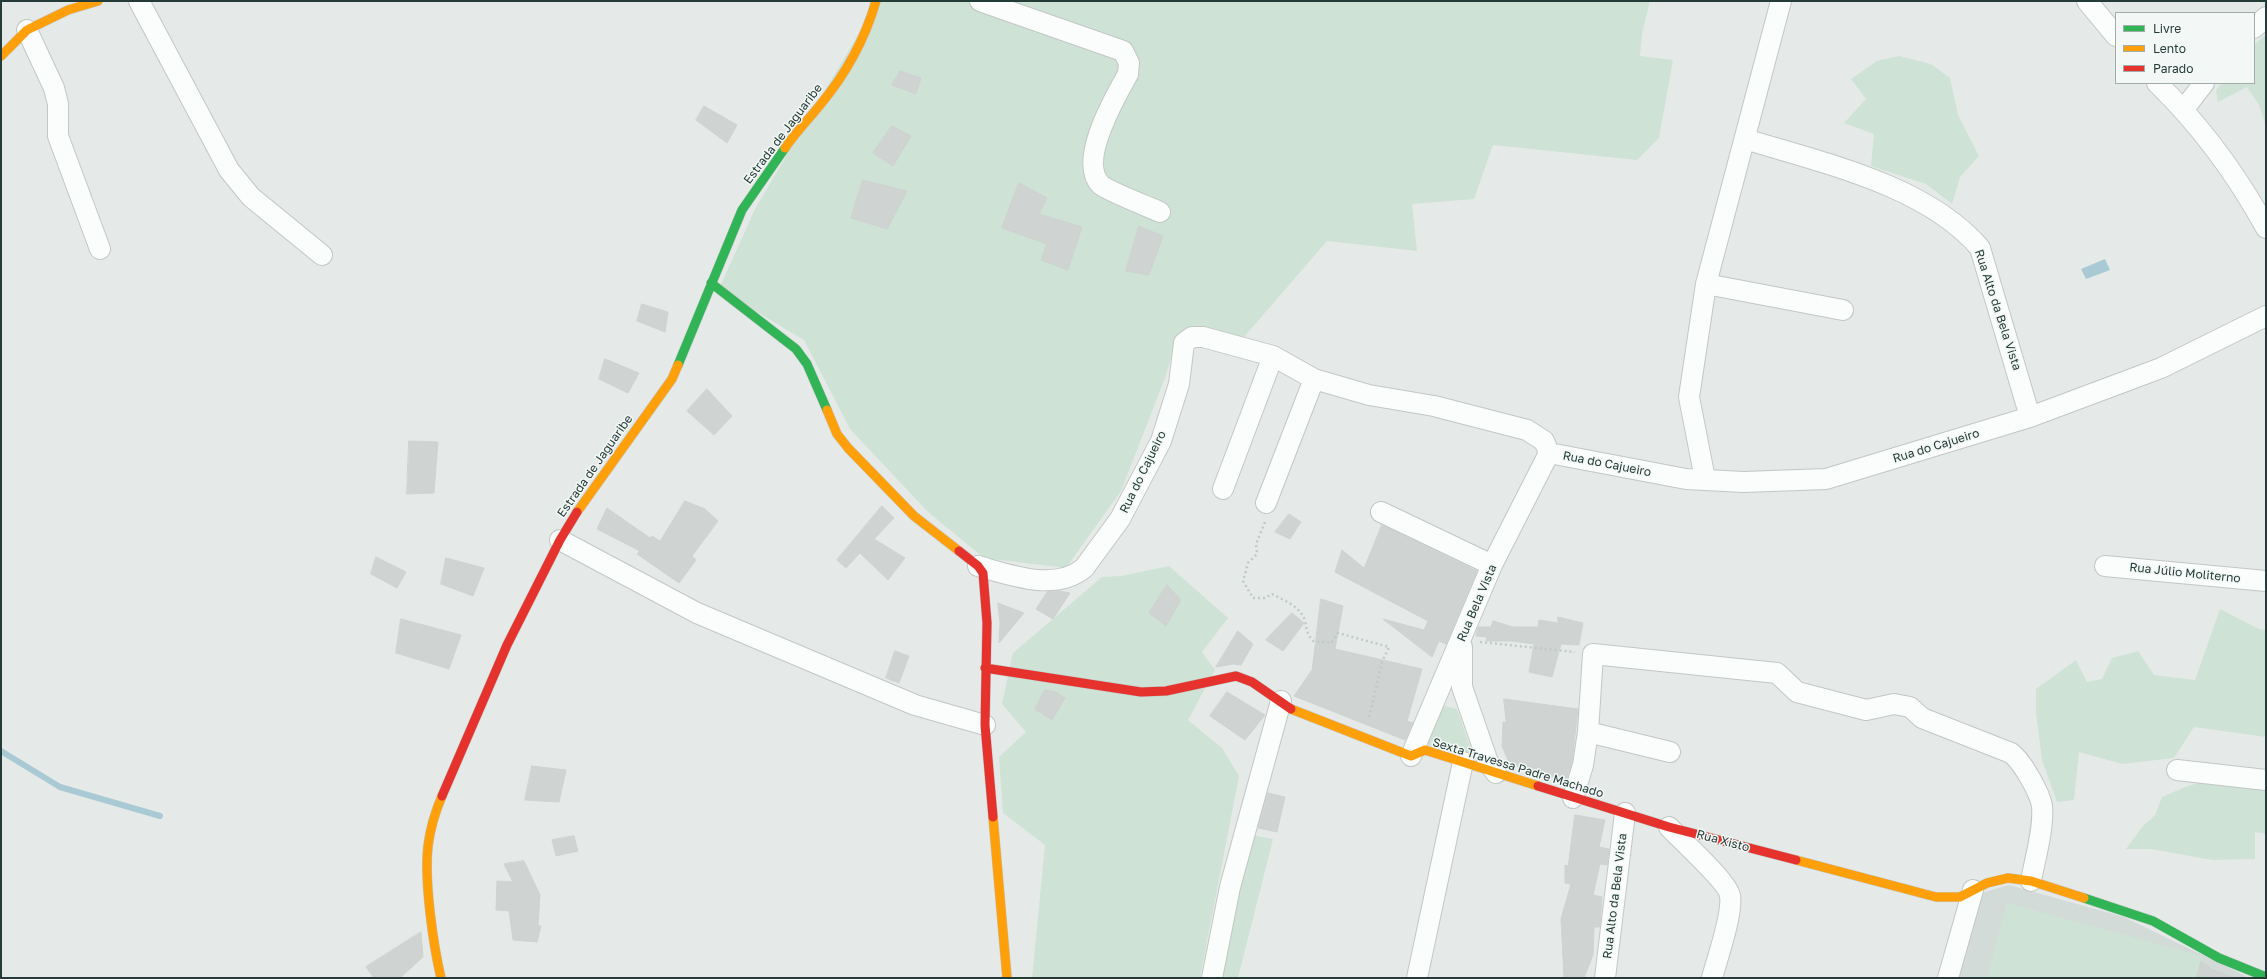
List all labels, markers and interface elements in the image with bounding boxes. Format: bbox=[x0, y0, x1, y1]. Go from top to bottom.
legend bbox=[2115, 12, 2255, 84]
text: Livre bbox=[2153, 21, 2181, 36]
text: Lento bbox=[2153, 41, 2186, 56]
text: Parado bbox=[2153, 61, 2193, 76]
street label: Estrada de Jaguaribe bbox=[741, 81, 825, 187]
street label: Rua Alto da Bela Vista bbox=[1972, 248, 2024, 372]
street label: Estrada de Jaguaribe bbox=[554, 412, 636, 520]
street label: Rua do Cajueiro bbox=[1891, 426, 1981, 466]
street label: Rua do Cajueiro bbox=[1117, 428, 1169, 516]
street label: Rua do Cajueiro bbox=[1562, 448, 1652, 480]
street label: Rua Júlio Moliterno bbox=[2129, 560, 2241, 586]
street label: Rua Bela Vista bbox=[1454, 562, 1500, 644]
street label: Sexta Travessa Padre Machado bbox=[1431, 735, 1605, 801]
street label: Rua Xisto bbox=[1695, 827, 1751, 855]
street label: Rua Alto da Bela Vista bbox=[1600, 832, 1630, 960]

